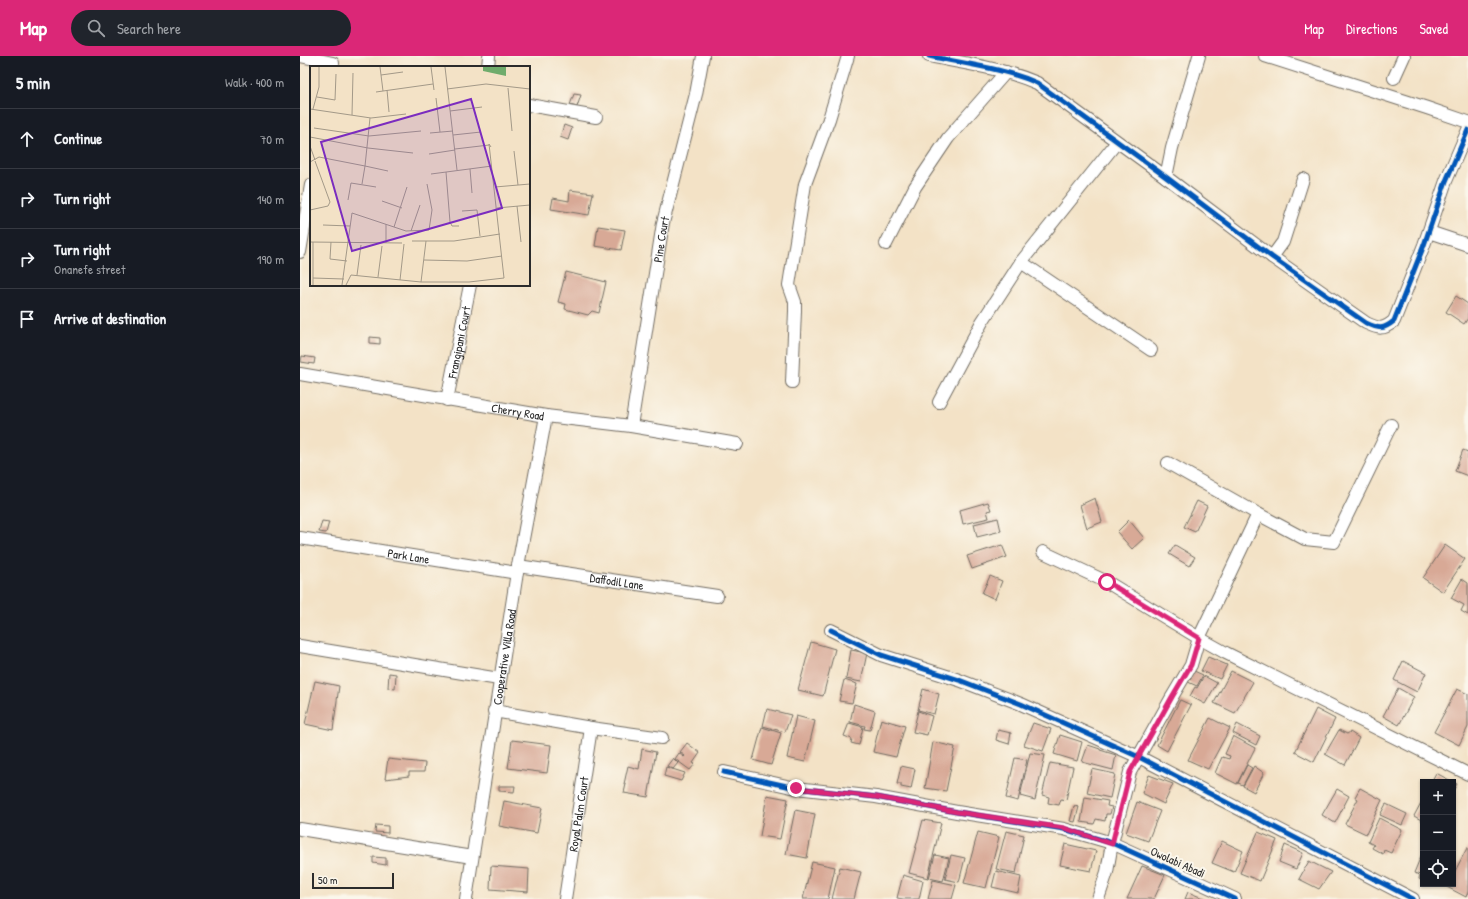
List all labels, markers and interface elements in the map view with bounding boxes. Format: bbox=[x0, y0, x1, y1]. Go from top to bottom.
search box bbox=[71, 10, 351, 46]
text: Map bbox=[20, 15, 47, 41]
icon: search bbox=[85, 17, 107, 39]
text: Search here bbox=[117, 18, 181, 39]
text: Map bbox=[1304, 19, 1324, 38]
text: Directions bbox=[1346, 19, 1397, 38]
text: Saved bbox=[1419, 19, 1448, 38]
inset map bbox=[310, 66, 530, 286]
text: 5 min bbox=[16, 71, 50, 94]
text: Walk · 400 m bbox=[225, 73, 284, 91]
icon: ahead bbox=[16, 128, 38, 150]
text: Continue bbox=[54, 128, 102, 149]
text: 70 m bbox=[260, 130, 284, 148]
icon: right bbox=[16, 188, 38, 210]
text: Turn right bbox=[54, 188, 110, 209]
text: 140 m bbox=[257, 190, 284, 208]
street label: Pine Court bbox=[648, 214, 673, 264]
text: Turn right bbox=[54, 239, 110, 260]
icon: right bbox=[16, 248, 38, 270]
text: 190 m bbox=[257, 250, 284, 268]
text: Onanefe street bbox=[54, 260, 125, 278]
street label: Frangipani Court bbox=[443, 304, 474, 381]
icon: arrive bbox=[16, 308, 38, 330]
text: Arrive at destination bbox=[54, 308, 166, 329]
street label: Cherry Road bbox=[490, 398, 546, 424]
street label: Park Lane bbox=[386, 544, 431, 567]
street label: Daffodil Lane bbox=[589, 568, 645, 593]
route start bbox=[1098, 573, 1116, 591]
street label: Cooperative Villa Road bbox=[488, 608, 520, 706]
street label: Royal Palm Court bbox=[564, 774, 592, 853]
route end bbox=[787, 779, 805, 797]
map controls bbox=[1420, 779, 1456, 887]
button: + bbox=[1420, 779, 1456, 815]
button: − bbox=[1420, 815, 1456, 851]
street label: Owolabi Abadi bbox=[1148, 842, 1208, 882]
button: locate bbox=[1420, 851, 1456, 887]
scale bar bbox=[312, 871, 394, 890]
text: 50 m bbox=[318, 873, 338, 887]

